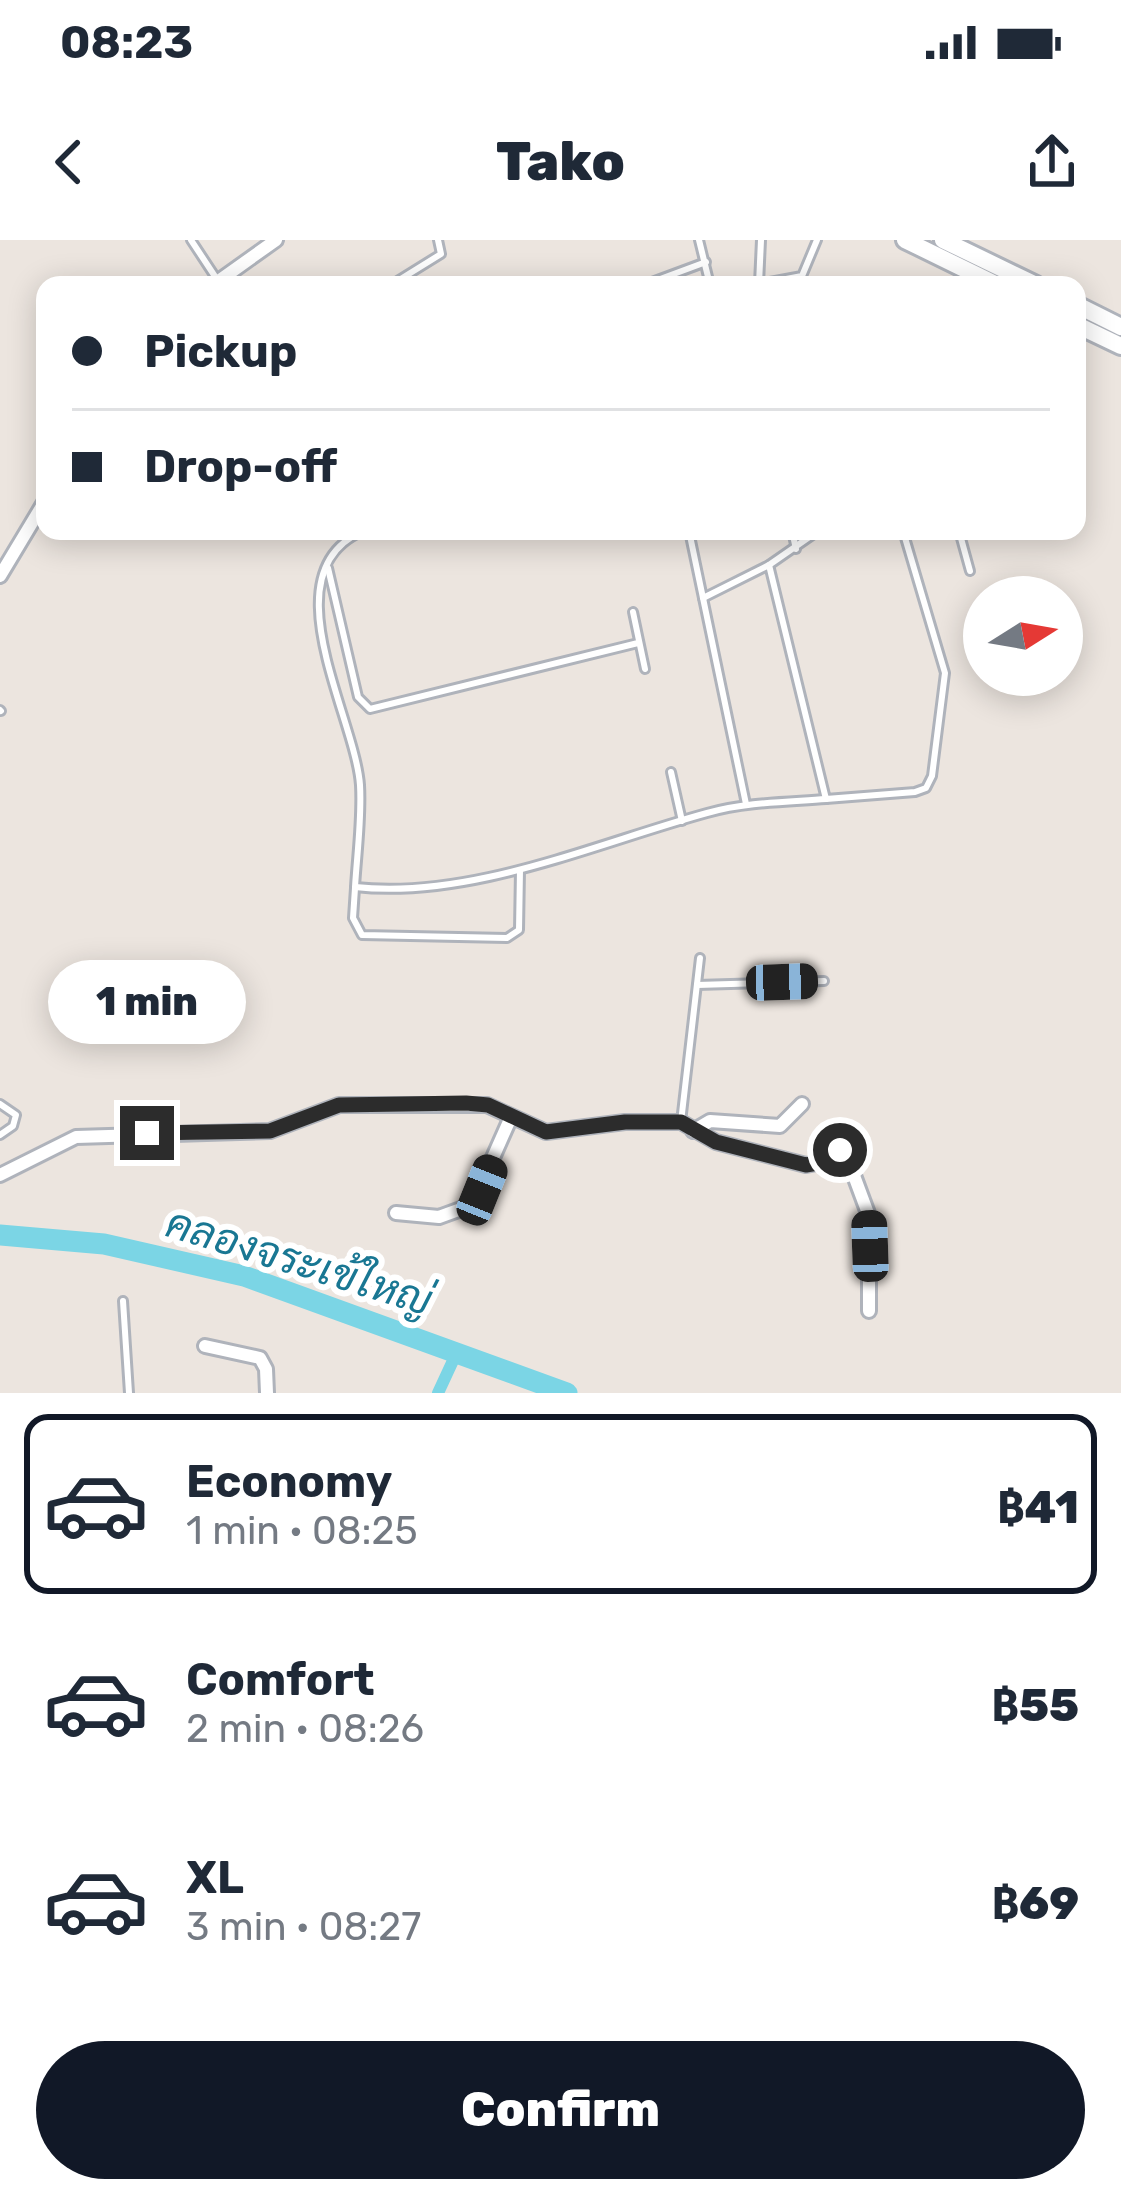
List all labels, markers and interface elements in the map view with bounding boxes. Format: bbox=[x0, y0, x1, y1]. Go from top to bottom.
text: 08:23 bbox=[60, 16, 193, 69]
icon: back bbox=[36, 129, 102, 195]
icon: share bbox=[1019, 129, 1085, 195]
text: Tako bbox=[496, 130, 625, 194]
text: Pickup bbox=[144, 325, 297, 378]
text: Drop-off bbox=[144, 440, 337, 493]
north arrow bbox=[963, 576, 1083, 696]
map controls bbox=[963, 576, 1083, 696]
callout: 1 min bbox=[48, 959, 246, 1043]
car bbox=[745, 963, 819, 1001]
text: 1 min bbox=[96, 979, 198, 1025]
route end bbox=[120, 1106, 174, 1160]
route start bbox=[813, 1123, 867, 1177]
car bbox=[452, 1150, 512, 1230]
water label: คลองจระเข้ใหญ่ bbox=[160, 1195, 441, 1327]
car bbox=[851, 1209, 889, 1283]
icon: car bbox=[42, 1450, 150, 1558]
text: Economy bbox=[186, 1455, 392, 1508]
text: ฿41 bbox=[997, 1481, 1079, 1534]
text: 1 min · 08:25 bbox=[186, 1508, 418, 1554]
icon: car bbox=[42, 1648, 150, 1756]
text: Comfort bbox=[186, 1653, 375, 1706]
text: ฿55 bbox=[992, 1679, 1079, 1732]
text: 2 min · 08:26 bbox=[186, 1706, 424, 1752]
icon: car bbox=[42, 1846, 150, 1954]
text: XL bbox=[186, 1851, 244, 1904]
text: ฿69 bbox=[992, 1877, 1079, 1930]
text: 3 min · 08:27 bbox=[186, 1904, 421, 1950]
button: Confirm bbox=[36, 2041, 1085, 2179]

